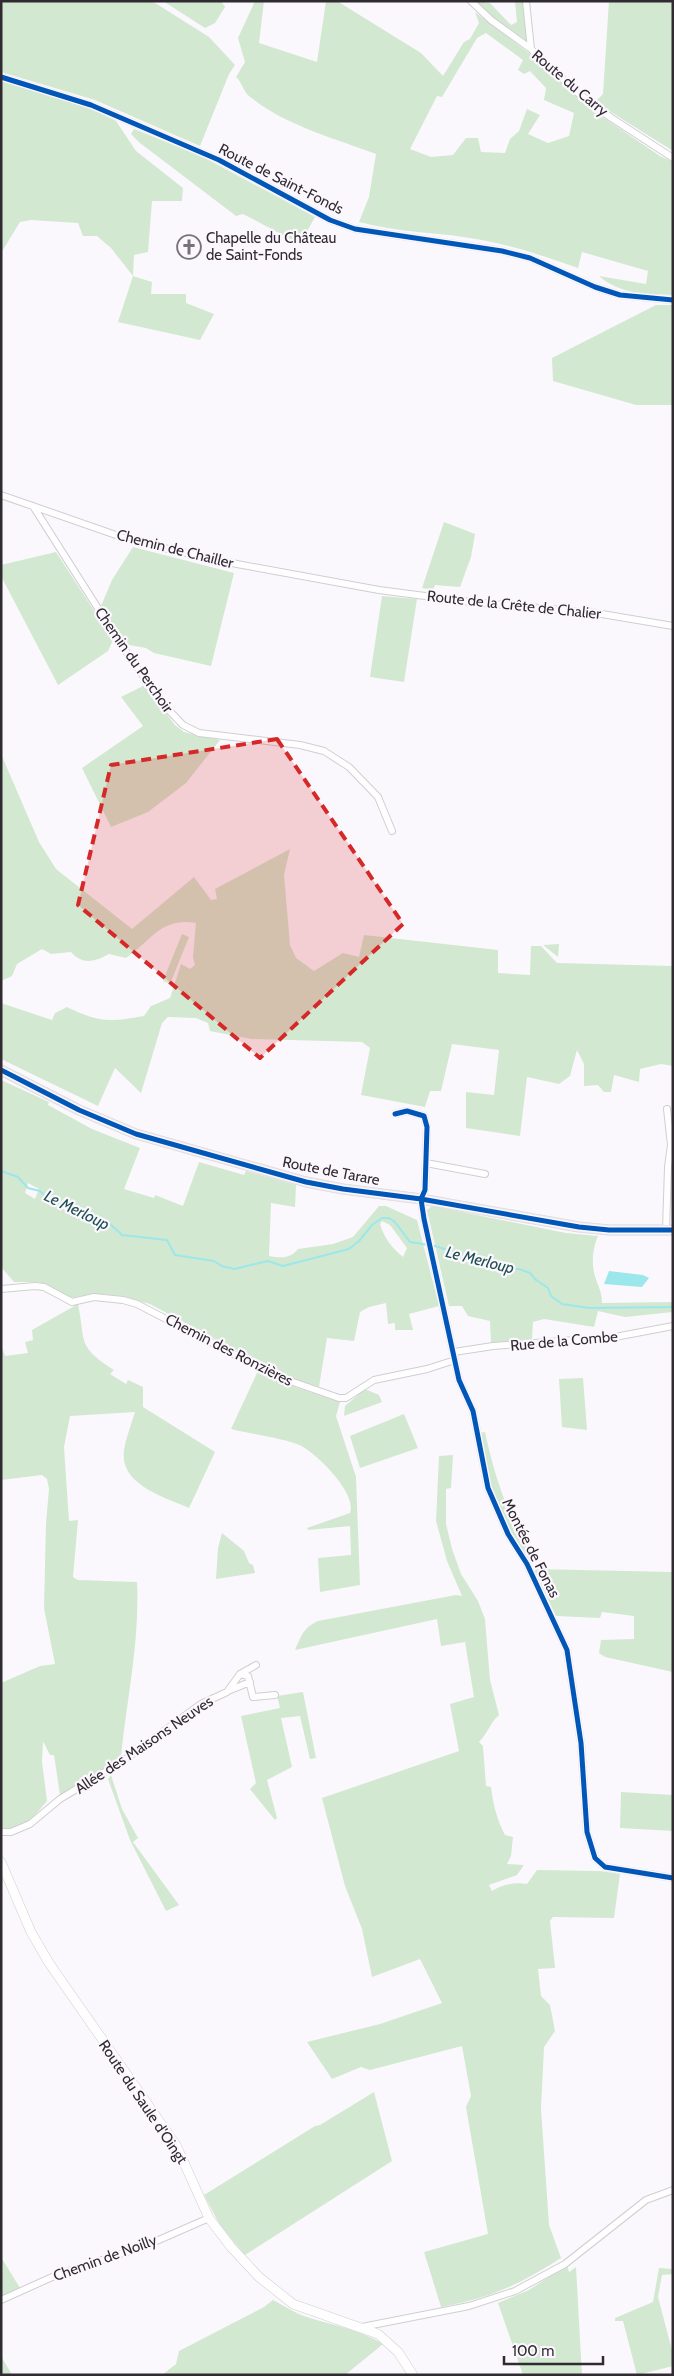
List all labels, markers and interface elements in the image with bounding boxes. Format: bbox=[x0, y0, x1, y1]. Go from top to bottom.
street label: Route du Carry bbox=[528, 46, 612, 120]
street label: Route de Saint-Fonds bbox=[216, 140, 346, 218]
place label: Chapelle du Château de Saint-Fonds bbox=[206, 229, 336, 264]
church icon: Chapelle du Château de Saint-Fonds bbox=[176, 234, 202, 260]
street label: Chemin de Chailler bbox=[115, 526, 235, 572]
street label: Route de la Crête de Chalier bbox=[426, 587, 602, 623]
street label: Chemin du Perchoir bbox=[91, 604, 177, 716]
street label: Route de Tarare bbox=[281, 1153, 381, 1189]
water label: Le Merloup bbox=[41, 1186, 113, 1234]
water label: Le Merloup bbox=[444, 1242, 516, 1278]
street label: Chemin des Ronzières bbox=[162, 1310, 296, 1390]
street label: Rue de la Combe bbox=[510, 1327, 619, 1355]
street label: Montée de Fonas bbox=[498, 1495, 564, 1601]
street label: Allée des Maisons Neuves bbox=[72, 1692, 216, 1798]
street label: Route du Saule d'Oingt bbox=[95, 2037, 191, 2167]
street label: Chemin de Noilly bbox=[51, 2231, 160, 2285]
scale bar bbox=[504, 2334, 603, 2366]
text: 100 m bbox=[512, 2342, 554, 2360]

